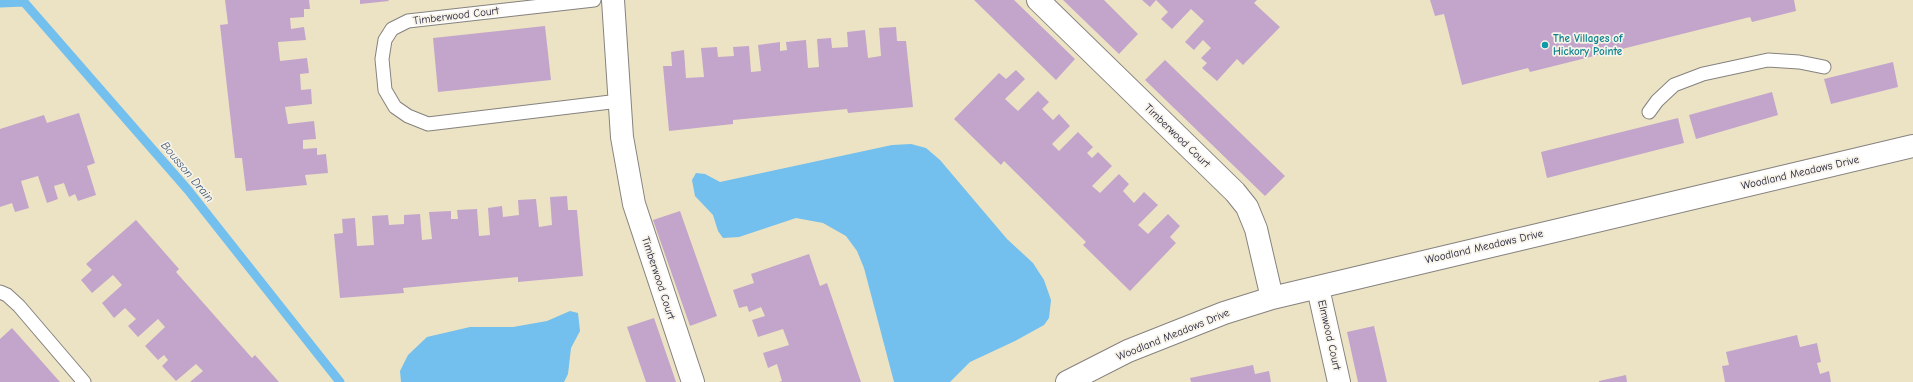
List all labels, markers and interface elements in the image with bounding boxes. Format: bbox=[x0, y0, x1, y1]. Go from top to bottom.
street label: Timberwood Court bbox=[412, 4, 500, 28]
place label: The Villages of Hickory Pointe bbox=[1553, 32, 1622, 58]
marker: The Villages of Hickory Pointe bbox=[1540, 40, 1550, 50]
street label: Timberwood Court bbox=[1141, 101, 1213, 171]
water label: Bousson Drain bbox=[158, 139, 216, 205]
street label: Woodland Meadows Drive bbox=[1740, 153, 1860, 193]
street label: Woodland Meadows Drive bbox=[1424, 227, 1544, 267]
street label: Timberwood Court bbox=[638, 235, 678, 321]
street label: Elmwood Court bbox=[1315, 299, 1343, 371]
street label: Woodland Meadows Drive bbox=[1115, 306, 1231, 364]

